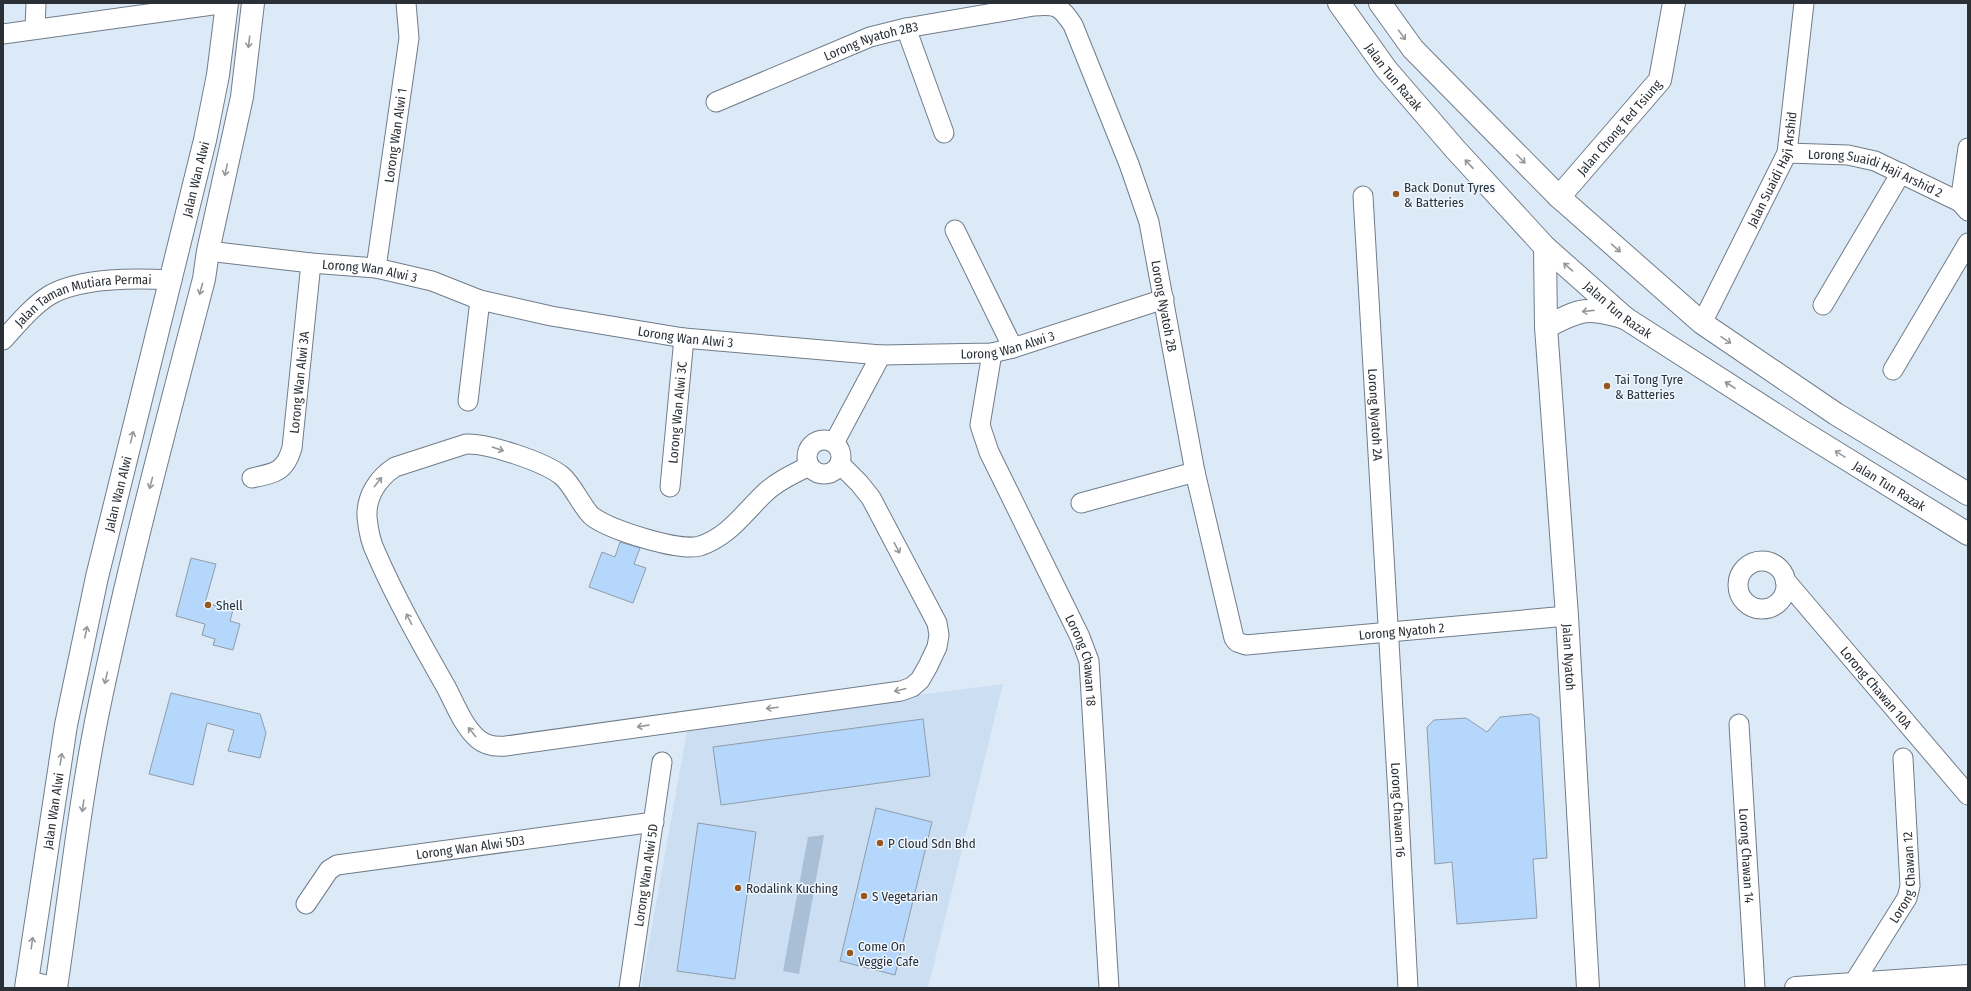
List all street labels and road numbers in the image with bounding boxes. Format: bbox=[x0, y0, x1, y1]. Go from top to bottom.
street label: Lorong Nyatoh 2B3 bbox=[822, 19, 919, 64]
street label: Jalan Tun Razak bbox=[1362, 40, 1426, 114]
street label: Jalan Chong Ted Tsiung bbox=[1574, 76, 1665, 179]
street label: Lorong Wan Alwi 1 bbox=[381, 87, 410, 184]
street label: Jalan Suaidi Haji Arshid bbox=[1744, 111, 1800, 230]
street label: Jalan Wan Alwi bbox=[179, 140, 212, 219]
street label: Lorong Suaidi Haji Arshid 2 bbox=[1808, 147, 1945, 201]
street label: Lorong Wan Alwi 3 bbox=[322, 257, 419, 285]
street label: Lorong Nyatoh 2B bbox=[1148, 259, 1180, 353]
street label: Jalan Taman Mutiara Permai bbox=[12, 272, 152, 330]
street label: Jalan Tun Razak bbox=[1581, 278, 1655, 342]
street label: Lorong Wan Alwi 3 bbox=[637, 323, 734, 350]
street label: Lorong Wan Alwi 3 bbox=[961, 328, 1057, 362]
street label: Lorong Wan Alwi 3A bbox=[287, 330, 312, 434]
street label: Lorong Wan Alwi 3C bbox=[665, 360, 690, 464]
street label: Lorong Nyatoh 2A bbox=[1365, 368, 1385, 462]
street label: Jalan Wan Alwi bbox=[102, 455, 135, 533]
street label: Jalan Tun Razak bbox=[1850, 458, 1929, 515]
street label: Lorong Chawan 18 bbox=[1062, 612, 1099, 707]
street label: Lorong Nyatoh 2 bbox=[1358, 620, 1445, 643]
street label: Jalan Nyatoh bbox=[1559, 623, 1578, 691]
street label: Lorong Chawan 10A bbox=[1837, 644, 1915, 732]
street label: Lorong Chawan 16 bbox=[1388, 762, 1408, 858]
street label: Jalan Wan Alwi bbox=[40, 772, 67, 850]
street label: Lorong Chawan 14 bbox=[1736, 808, 1757, 904]
street label: Lorong Wan Alwi 5D bbox=[631, 823, 661, 928]
street label: Lorong Chawan 12 bbox=[1886, 831, 1918, 926]
street label: Lorong Wan Alwi 5D3 bbox=[415, 833, 526, 862]

